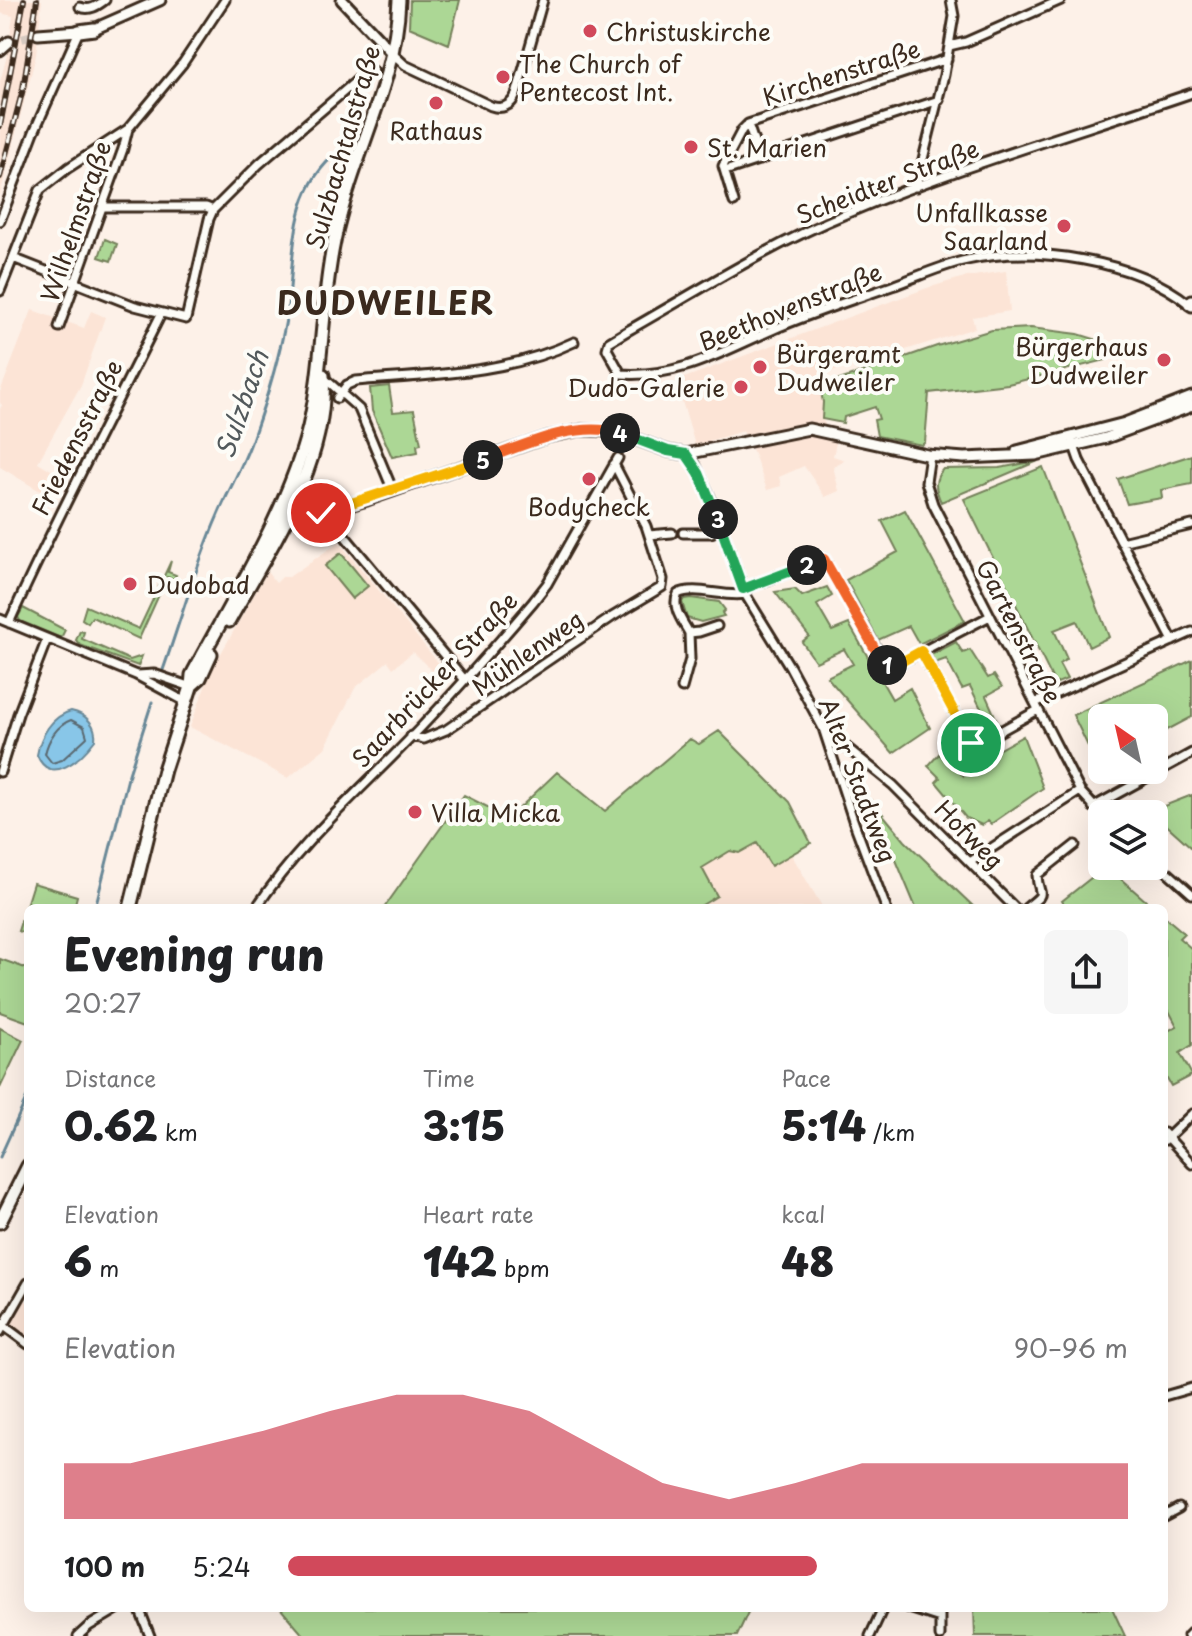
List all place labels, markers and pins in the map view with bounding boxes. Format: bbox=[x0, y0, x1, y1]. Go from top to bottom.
place label: Christuskirche bbox=[606, 13, 771, 49]
marker: Christuskirche bbox=[581, 22, 599, 40]
place label: The Church of Pentecost Int. bbox=[519, 45, 682, 109]
marker: The Church of Pentecost Int. bbox=[494, 68, 512, 86]
marker: Rathaus bbox=[427, 94, 445, 112]
place label: Rathaus bbox=[389, 112, 483, 148]
place label: St. Marien bbox=[707, 129, 827, 165]
marker: St. Marien bbox=[682, 138, 700, 156]
place label: Unfallkasse Saarland bbox=[915, 194, 1048, 258]
marker: Unfallkasse Saarland bbox=[1055, 217, 1073, 235]
place label: Bürgerhaus Dudweiler bbox=[1015, 328, 1149, 392]
place label: Bürgeramt Dudweiler bbox=[776, 335, 901, 399]
marker: Bürgerhaus Dudweiler bbox=[1155, 351, 1173, 369]
marker: Bürgeramt Dudweiler bbox=[751, 358, 769, 376]
place label: Dudo-Galerie bbox=[567, 369, 725, 405]
marker: Dudo-Galerie bbox=[732, 378, 750, 396]
pin: 4 bbox=[600, 413, 640, 453]
pin: 5 bbox=[463, 440, 503, 480]
marker: Bodycheck bbox=[580, 470, 598, 488]
pin bbox=[287, 479, 355, 547]
place label: Bodycheck bbox=[528, 488, 650, 524]
pin: 3 bbox=[698, 499, 738, 539]
pin: 2 bbox=[787, 545, 827, 585]
place label: Dudobad bbox=[146, 566, 250, 602]
marker: Dudobad bbox=[121, 575, 139, 593]
pin: 1 bbox=[867, 645, 907, 685]
pin bbox=[937, 709, 1005, 777]
place label: Villa Micka bbox=[431, 794, 560, 830]
marker: Villa Micka bbox=[406, 803, 424, 821]

